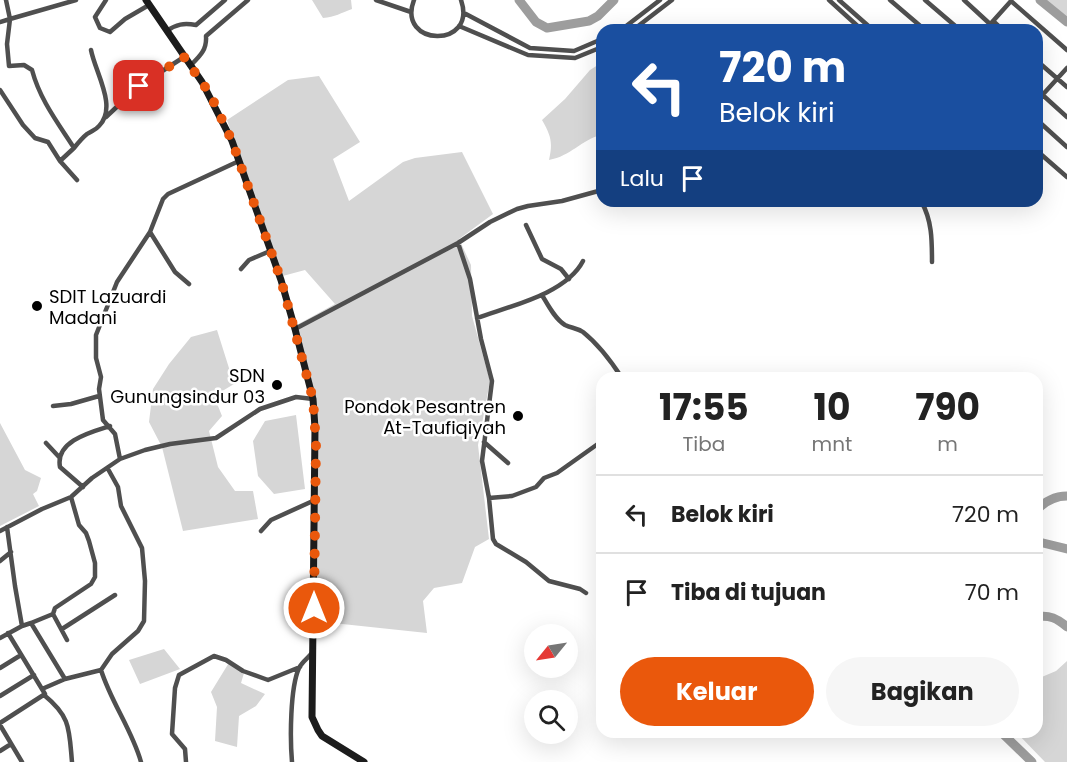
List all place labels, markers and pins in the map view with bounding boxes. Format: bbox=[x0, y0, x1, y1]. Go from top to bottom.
pin bbox=[113, 60, 164, 111]
place label: SDIT Lazuardi Madani bbox=[49, 284, 166, 330]
marker: SDIT Lazuardi Madani bbox=[30, 299, 44, 313]
place label: SDN Gunungsindur 03 bbox=[110, 363, 265, 409]
marker: SDN Gunungsindur 03 bbox=[270, 378, 284, 392]
place label: Pondok Pesantren At-Taufiqiyah bbox=[344, 394, 506, 440]
marker: Pondok Pesantren At-Taufiqiyah bbox=[511, 409, 525, 423]

